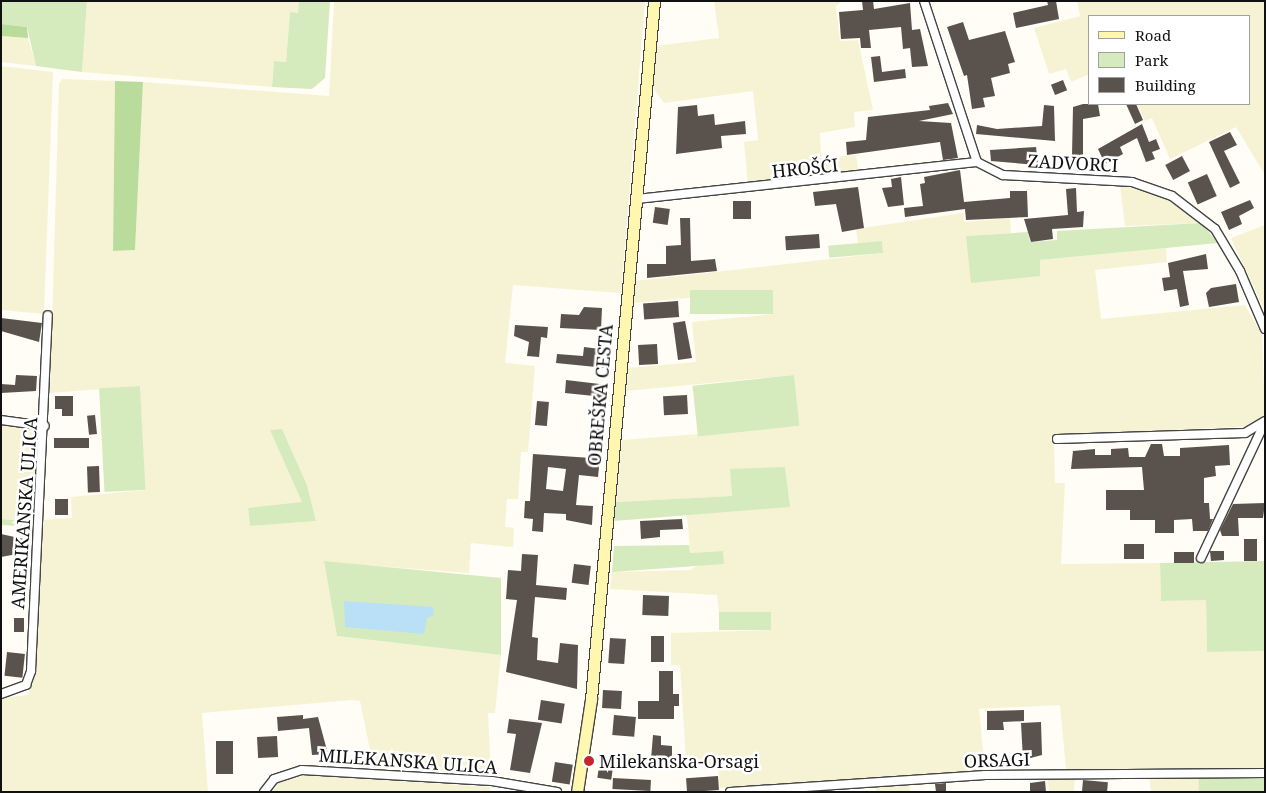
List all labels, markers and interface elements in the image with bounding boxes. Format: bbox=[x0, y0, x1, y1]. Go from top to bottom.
legend bbox=[1088, 15, 1251, 105]
text: Road bbox=[1135, 25, 1171, 45]
text: Park bbox=[1135, 50, 1168, 70]
text: Building bbox=[1135, 75, 1196, 95]
street label: ZADVORCI bbox=[1027, 150, 1119, 176]
street label: HROŠĆI bbox=[771, 154, 839, 182]
street label: OBREŠKA CESTA bbox=[583, 323, 617, 467]
street label: AMERIKANSKA ULICA bbox=[7, 416, 41, 610]
street label: MILEKANSKA ULICA bbox=[318, 744, 498, 778]
street label: ORSAGI bbox=[963, 748, 1031, 772]
place label: Milekanska-Orsagi bbox=[599, 750, 759, 772]
marker: Milekanska-Orsagi bbox=[583, 755, 595, 767]

